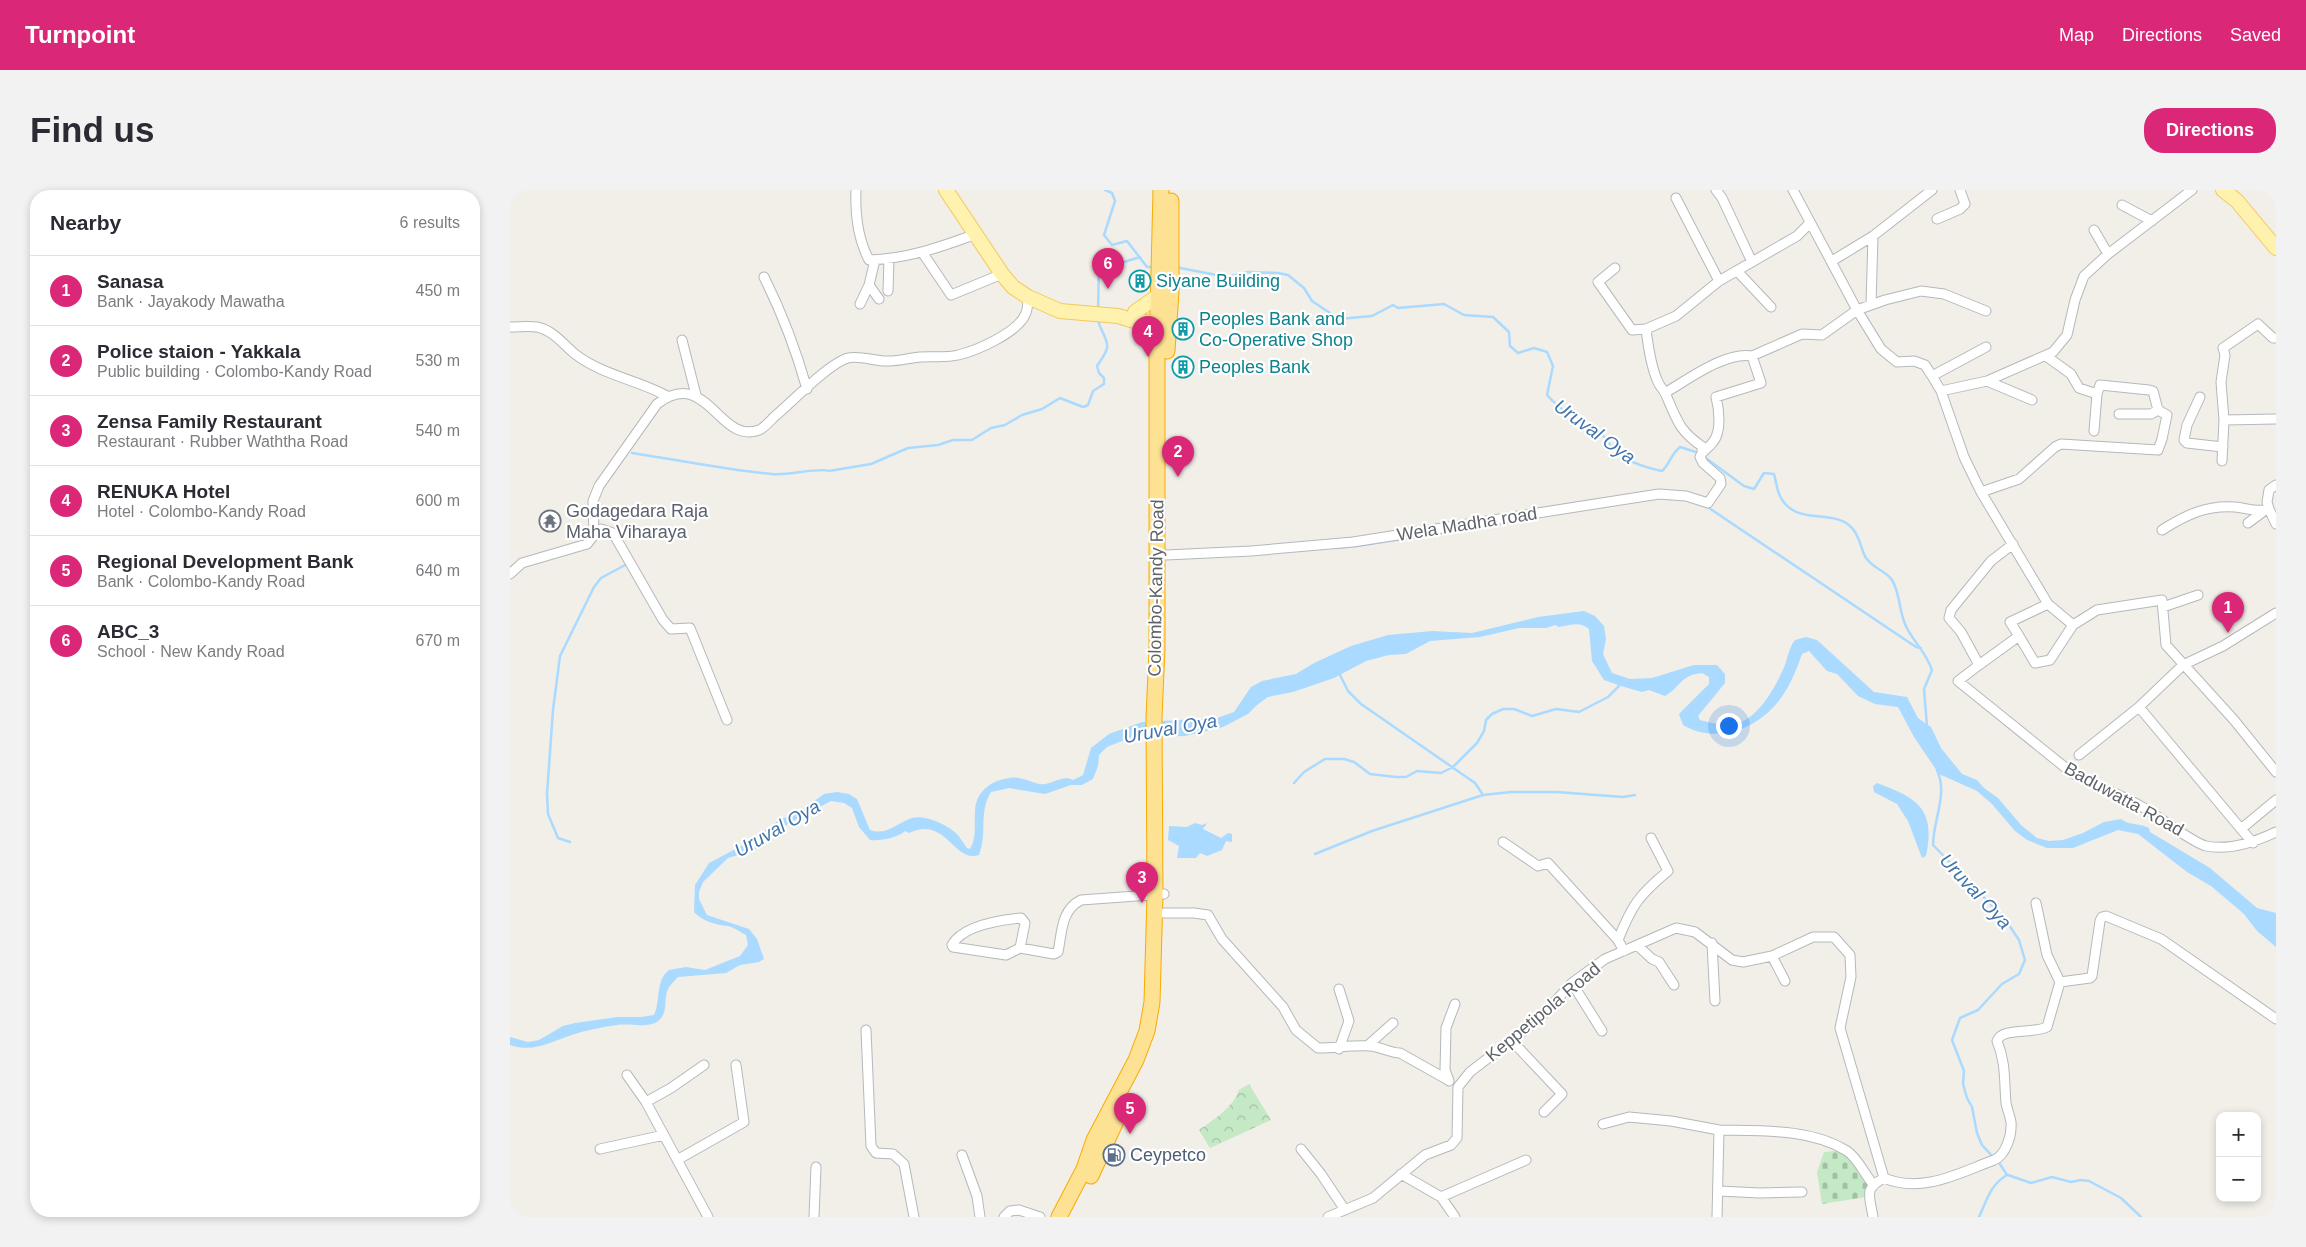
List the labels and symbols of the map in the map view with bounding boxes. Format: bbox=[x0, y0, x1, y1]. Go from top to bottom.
pin: 6 bbox=[1092, 248, 1124, 289]
building icon: Siyane Building bbox=[1128, 269, 1152, 293]
place label: Siyane Building bbox=[1156, 271, 1280, 291]
place label: Peoples Bank and Co-Operative Shop bbox=[1199, 309, 1353, 350]
pin: 4 bbox=[1132, 316, 1164, 357]
building icon: Peoples Bank and Co-Operative Shop bbox=[1171, 317, 1195, 341]
building icon: Peoples Bank bbox=[1171, 355, 1195, 379]
place label: Peoples Bank bbox=[1199, 357, 1311, 377]
water label: Uruval Oya bbox=[1550, 395, 1639, 468]
pin: 2 bbox=[1162, 436, 1194, 477]
street label: Colombo-Kandy Road bbox=[1144, 499, 1168, 677]
place label: Godagedara Raja Maha Viharaya bbox=[566, 501, 709, 542]
street label: Wela Madha road bbox=[1395, 503, 1539, 545]
temple icon: Godagedara Raja Maha Viharaya bbox=[538, 509, 562, 533]
pin: 1 bbox=[2212, 592, 2244, 633]
water label: Uruval Oya bbox=[1121, 710, 1219, 747]
your location bbox=[1716, 713, 1742, 739]
street label: Baduwatta Road bbox=[2061, 758, 2187, 840]
water label: Uruval Oya bbox=[731, 796, 824, 861]
water label: Uruval Oya bbox=[1936, 849, 2016, 933]
pin: 3 bbox=[1126, 862, 1158, 903]
street label: Keppetipola Road bbox=[1482, 958, 1604, 1066]
pin: 5 bbox=[1114, 1093, 1146, 1134]
fuel station icon: Ceypetco bbox=[1102, 1143, 1126, 1167]
place label: Ceypetco bbox=[1130, 1145, 1206, 1165]

